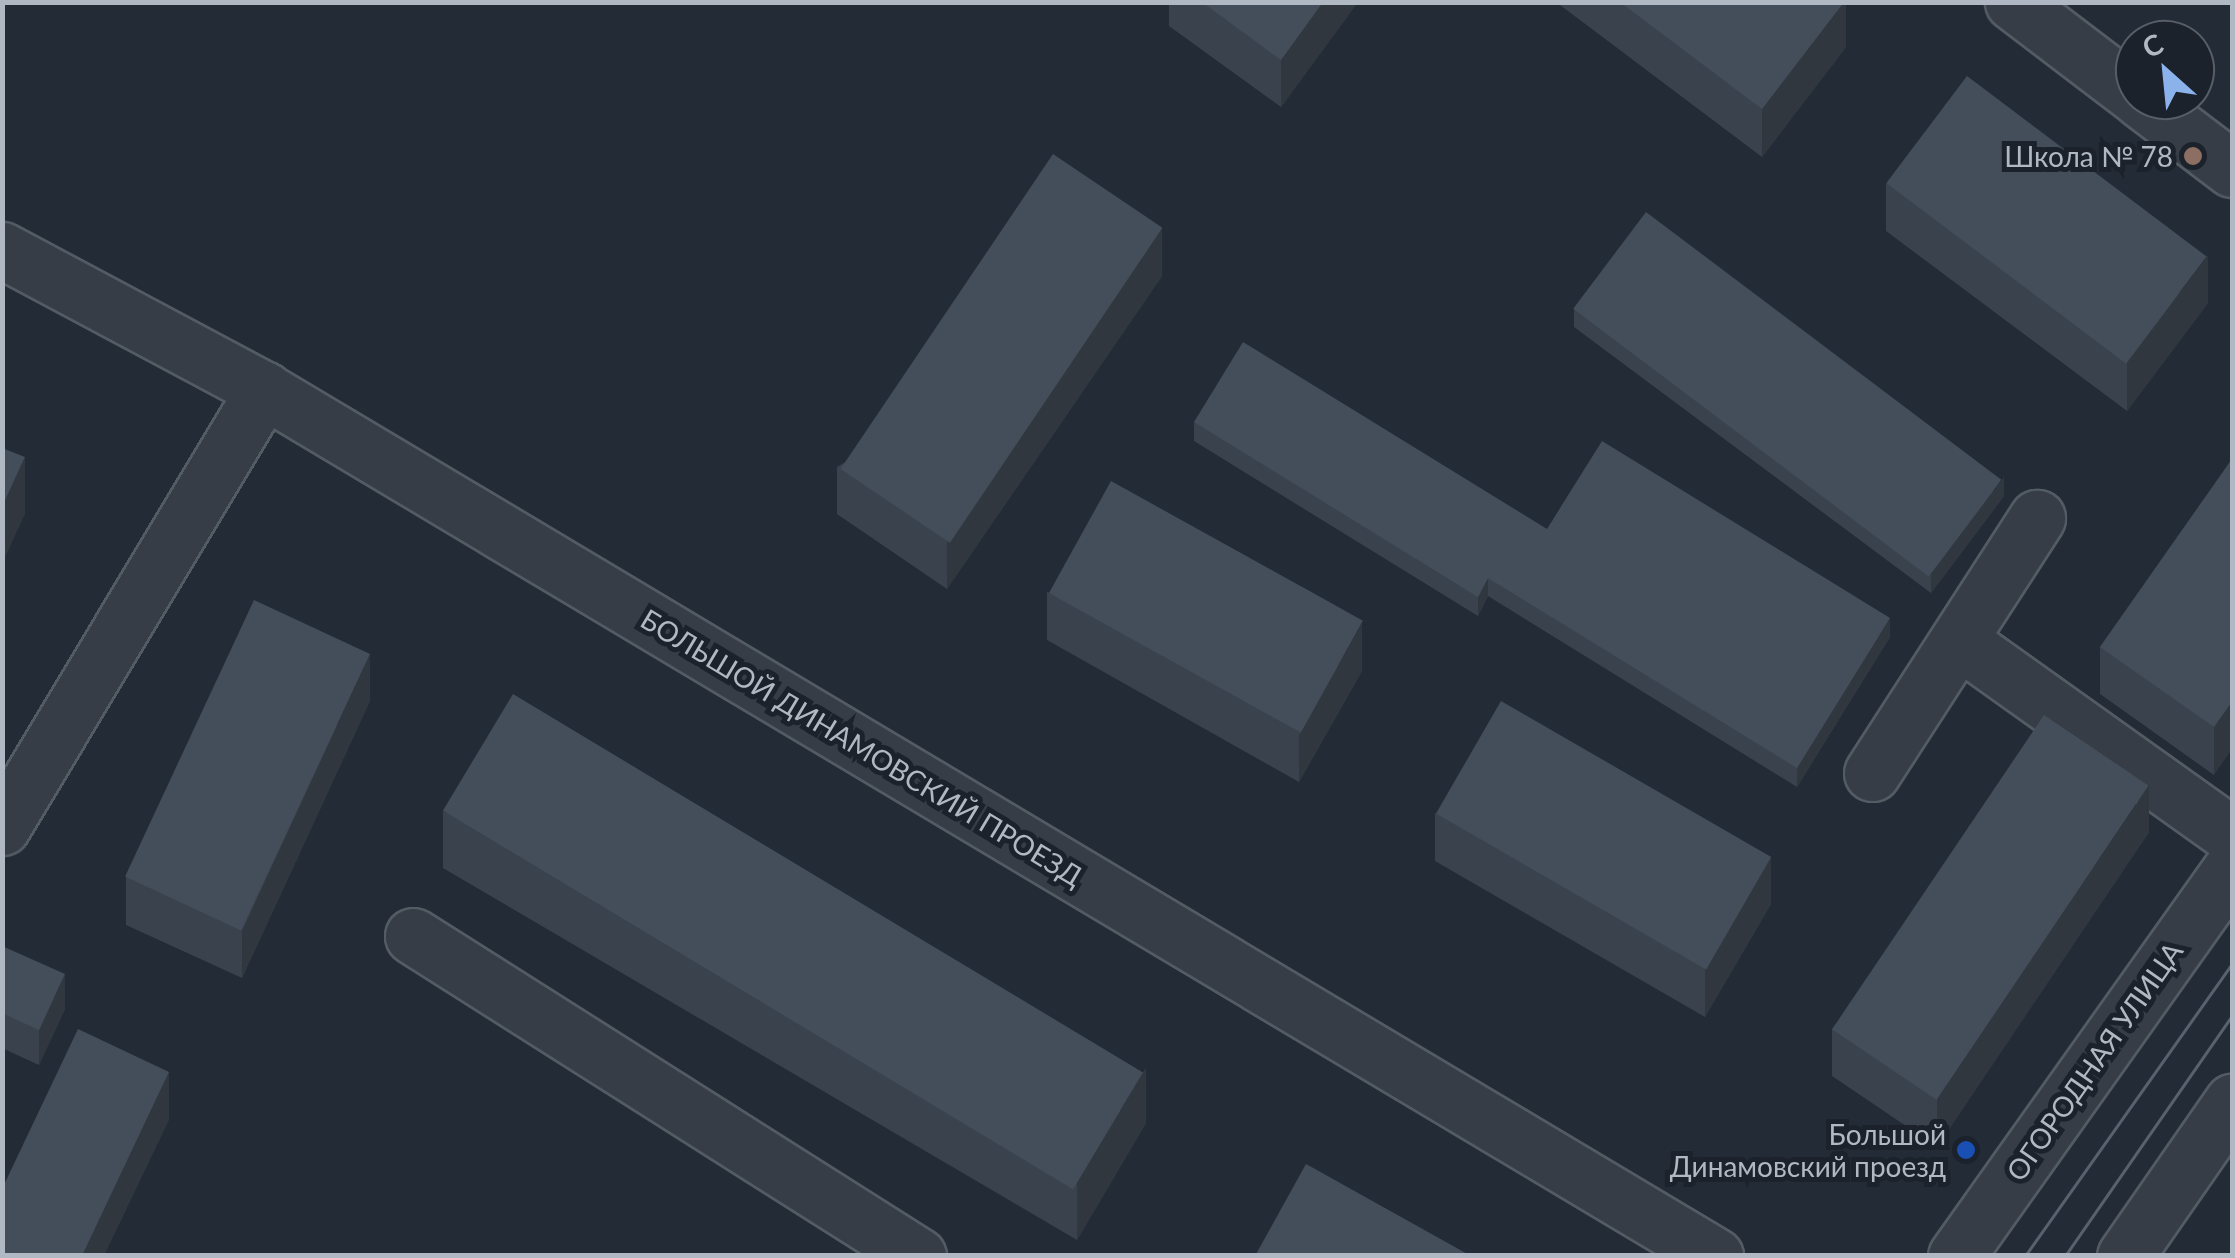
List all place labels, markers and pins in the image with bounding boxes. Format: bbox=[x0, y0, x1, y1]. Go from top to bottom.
place label: Школа № 78 bbox=[2004, 139, 2173, 173]
marker: Школа № 78 bbox=[2182, 145, 2204, 167]
place label: Большой Динамовский проезд bbox=[1670, 1117, 1946, 1183]
marker: Большой Динамовский проезд bbox=[1955, 1139, 1977, 1161]

